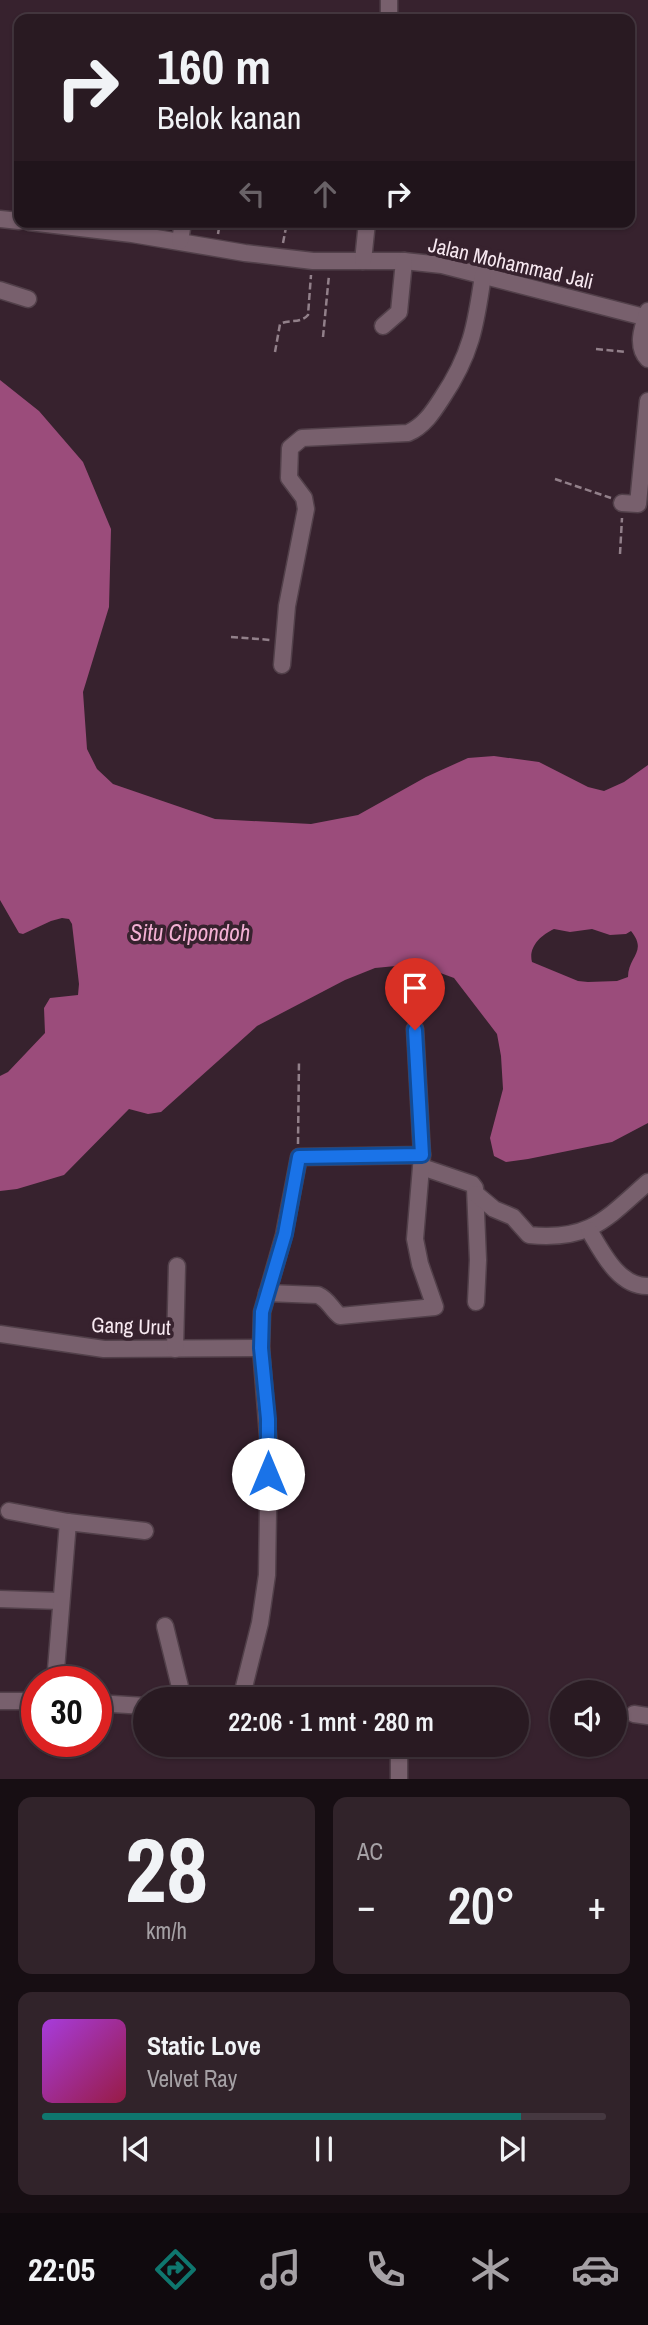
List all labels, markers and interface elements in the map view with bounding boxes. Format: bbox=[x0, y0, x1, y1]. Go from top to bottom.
text: 160 m bbox=[157, 33, 271, 99]
icon: right bbox=[42, 42, 133, 133]
text: Belok kanan bbox=[157, 96, 301, 139]
icon: left bbox=[233, 175, 271, 213]
icon: ahead bbox=[306, 175, 344, 213]
icon: right bbox=[379, 175, 417, 213]
street label: Jalan Mohammad Jali bbox=[426, 230, 596, 296]
water label: Situ Cipondoh bbox=[130, 917, 250, 948]
pin bbox=[385, 958, 445, 1030]
icon: arrive bbox=[396, 969, 434, 1007]
street label: Gang Urut bbox=[91, 1310, 171, 1342]
position arrow bbox=[231, 1437, 305, 1511]
speed limit sign: 30 bbox=[21, 1666, 112, 1757]
map controls bbox=[550, 1680, 627, 1757]
button: sound bbox=[550, 1680, 627, 1757]
text: 22:06 · 1 mnt · 280 m bbox=[228, 1704, 434, 1739]
text: 28 bbox=[125, 1808, 208, 1930]
text: AC bbox=[357, 1836, 383, 1867]
text: 20° bbox=[447, 1870, 516, 1940]
text: − bbox=[357, 1880, 375, 1931]
text: + bbox=[588, 1880, 606, 1931]
text: km/h bbox=[146, 1915, 187, 1946]
text: Static Love bbox=[147, 2028, 261, 2063]
text: Velvet Ray bbox=[147, 2063, 237, 2094]
icon: previous bbox=[117, 2130, 155, 2168]
icon: pause bbox=[305, 2130, 343, 2168]
icon: next bbox=[493, 2130, 531, 2168]
icon: directions bbox=[151, 2245, 200, 2294]
icon: music bbox=[256, 2245, 305, 2294]
icon: phone bbox=[361, 2245, 410, 2294]
icon: climate bbox=[466, 2245, 515, 2294]
icon: car bbox=[571, 2245, 620, 2294]
text: 22:05 bbox=[28, 2248, 95, 2291]

